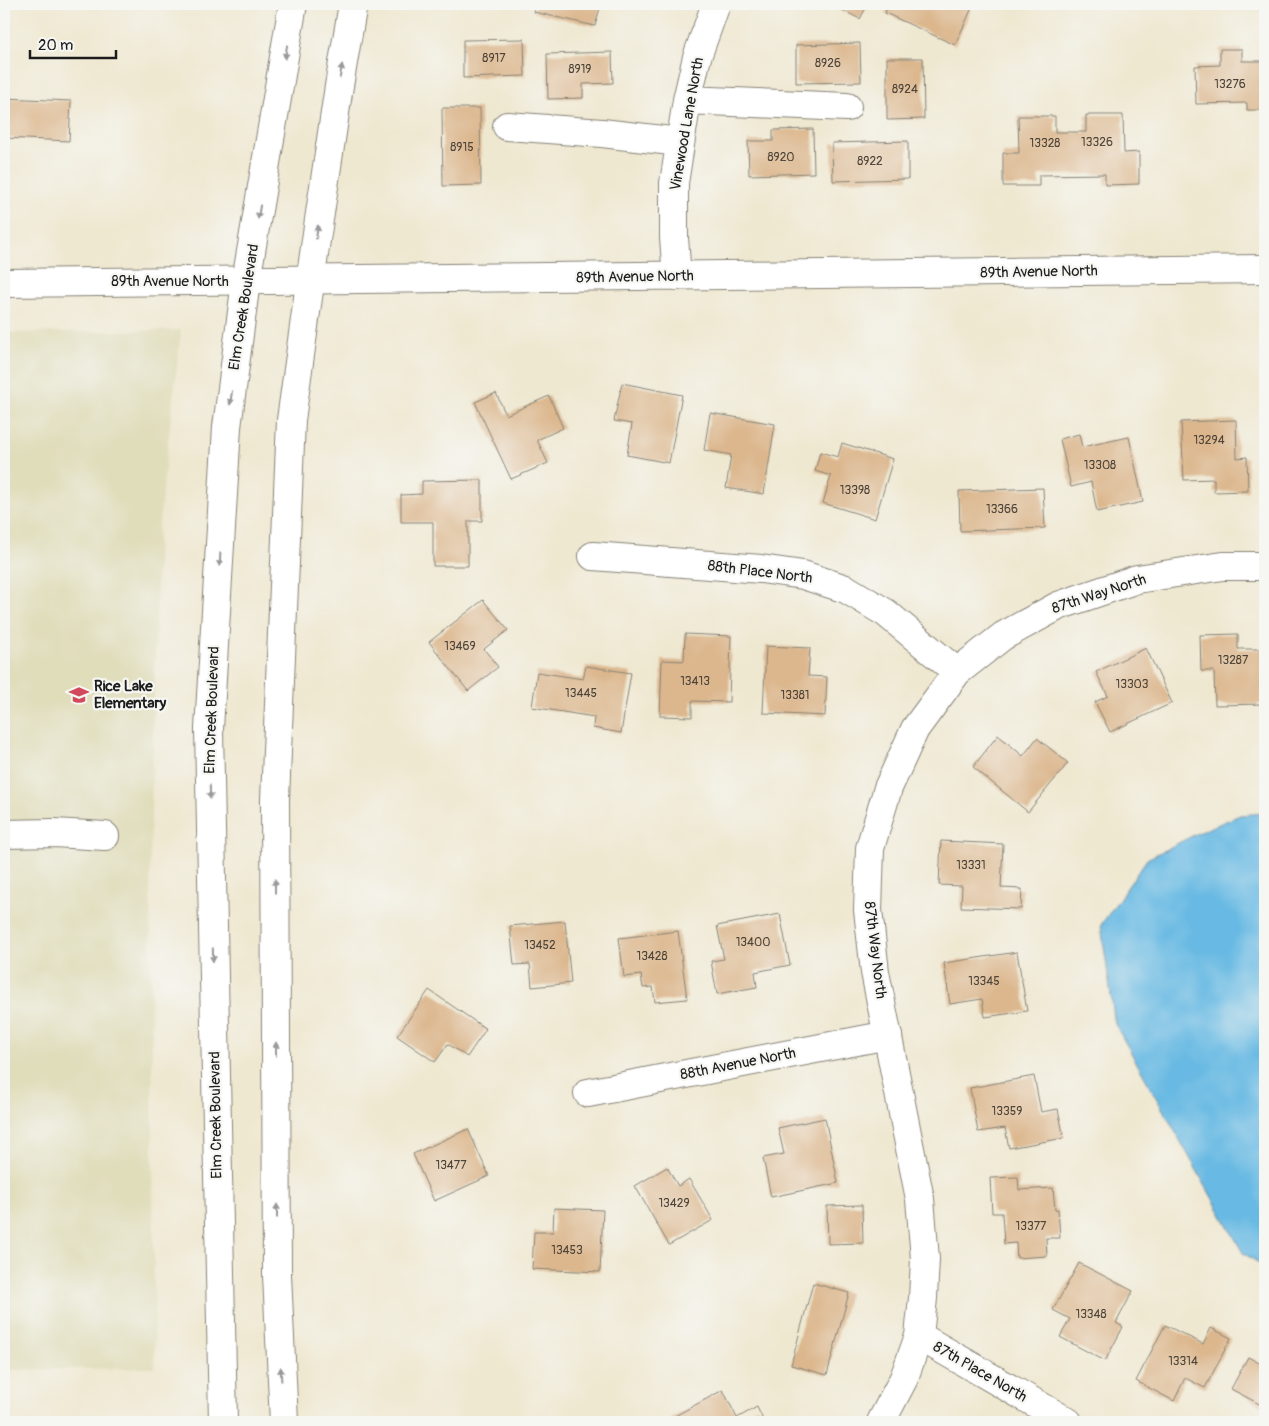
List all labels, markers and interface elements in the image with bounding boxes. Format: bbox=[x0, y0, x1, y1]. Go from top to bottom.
scale bar bbox=[30, 28, 116, 60]
text: 20 m bbox=[38, 36, 73, 55]
one-way arrow bbox=[281, 44, 289, 60]
house number: 8917 bbox=[482, 51, 506, 66]
street label: Vinewood Lane North bbox=[666, 56, 708, 192]
house number: 8926 bbox=[815, 56, 841, 71]
house number: 8919 bbox=[568, 62, 592, 77]
one-way arrow bbox=[338, 63, 346, 79]
house number: 13276 bbox=[1214, 77, 1246, 92]
house number: 8924 bbox=[892, 82, 918, 97]
house number: 13326 bbox=[1081, 135, 1113, 150]
house number: 13328 bbox=[1030, 136, 1060, 151]
house number: 8915 bbox=[450, 140, 474, 155]
house number: 8920 bbox=[767, 150, 795, 165]
house number: 8922 bbox=[857, 154, 883, 169]
one-way arrow bbox=[254, 205, 262, 221]
one-way arrow bbox=[313, 223, 321, 239]
street label: Elm Creek Boulevard bbox=[225, 242, 263, 372]
street label: 89th Avenue North bbox=[980, 261, 1098, 283]
street label: 89th Avenue North bbox=[576, 266, 694, 288]
street label: 89th Avenue North bbox=[111, 272, 229, 291]
one-way arrow bbox=[226, 391, 234, 407]
house number: 13294 bbox=[1193, 433, 1225, 448]
house number: 13308 bbox=[1084, 458, 1116, 473]
house number: 13398 bbox=[840, 483, 870, 498]
house number: 13366 bbox=[986, 502, 1018, 517]
one-way arrow bbox=[215, 553, 223, 569]
street label: 88th Place North bbox=[707, 556, 813, 588]
street label: 87th Way North bbox=[1050, 570, 1148, 618]
house number: 13469 bbox=[444, 639, 476, 654]
street label: Elm Creek Boulevard bbox=[200, 646, 224, 774]
house number: 13287 bbox=[1218, 653, 1249, 668]
house number: 13413 bbox=[680, 674, 710, 689]
place label: Rice Lake Elementary bbox=[94, 677, 167, 713]
house number: 13303 bbox=[1116, 677, 1149, 692]
school or university icon: Rice Lake Elementary bbox=[68, 684, 90, 706]
house number: 13445 bbox=[565, 686, 597, 701]
house number: 13381 bbox=[781, 688, 809, 703]
one-way arrow bbox=[206, 785, 214, 801]
house number: 13331 bbox=[956, 858, 986, 873]
one-way arrow bbox=[271, 878, 279, 894]
street label: 87th Way North bbox=[860, 900, 890, 1000]
house number: 13400 bbox=[736, 935, 770, 950]
house number: 13452 bbox=[524, 938, 556, 953]
one-way arrow bbox=[209, 947, 217, 963]
house number: 13428 bbox=[636, 949, 668, 964]
house number: 13345 bbox=[968, 974, 1000, 989]
one-way arrow bbox=[272, 1040, 280, 1056]
street label: 88th Avenue North bbox=[679, 1043, 797, 1085]
street label: Elm Creek Boulevard bbox=[205, 1051, 227, 1179]
house number: 13359 bbox=[992, 1104, 1022, 1119]
house number: 13477 bbox=[435, 1158, 467, 1173]
house number: 13429 bbox=[658, 1196, 690, 1211]
one-way arrow bbox=[273, 1203, 281, 1219]
house number: 13377 bbox=[1016, 1219, 1047, 1234]
house number: 13453 bbox=[551, 1243, 583, 1258]
house number: 13348 bbox=[1075, 1307, 1107, 1322]
street label: 87th Place North bbox=[930, 1337, 1030, 1407]
house number: 13314 bbox=[1168, 1354, 1198, 1369]
one-way arrow bbox=[277, 1365, 285, 1381]

